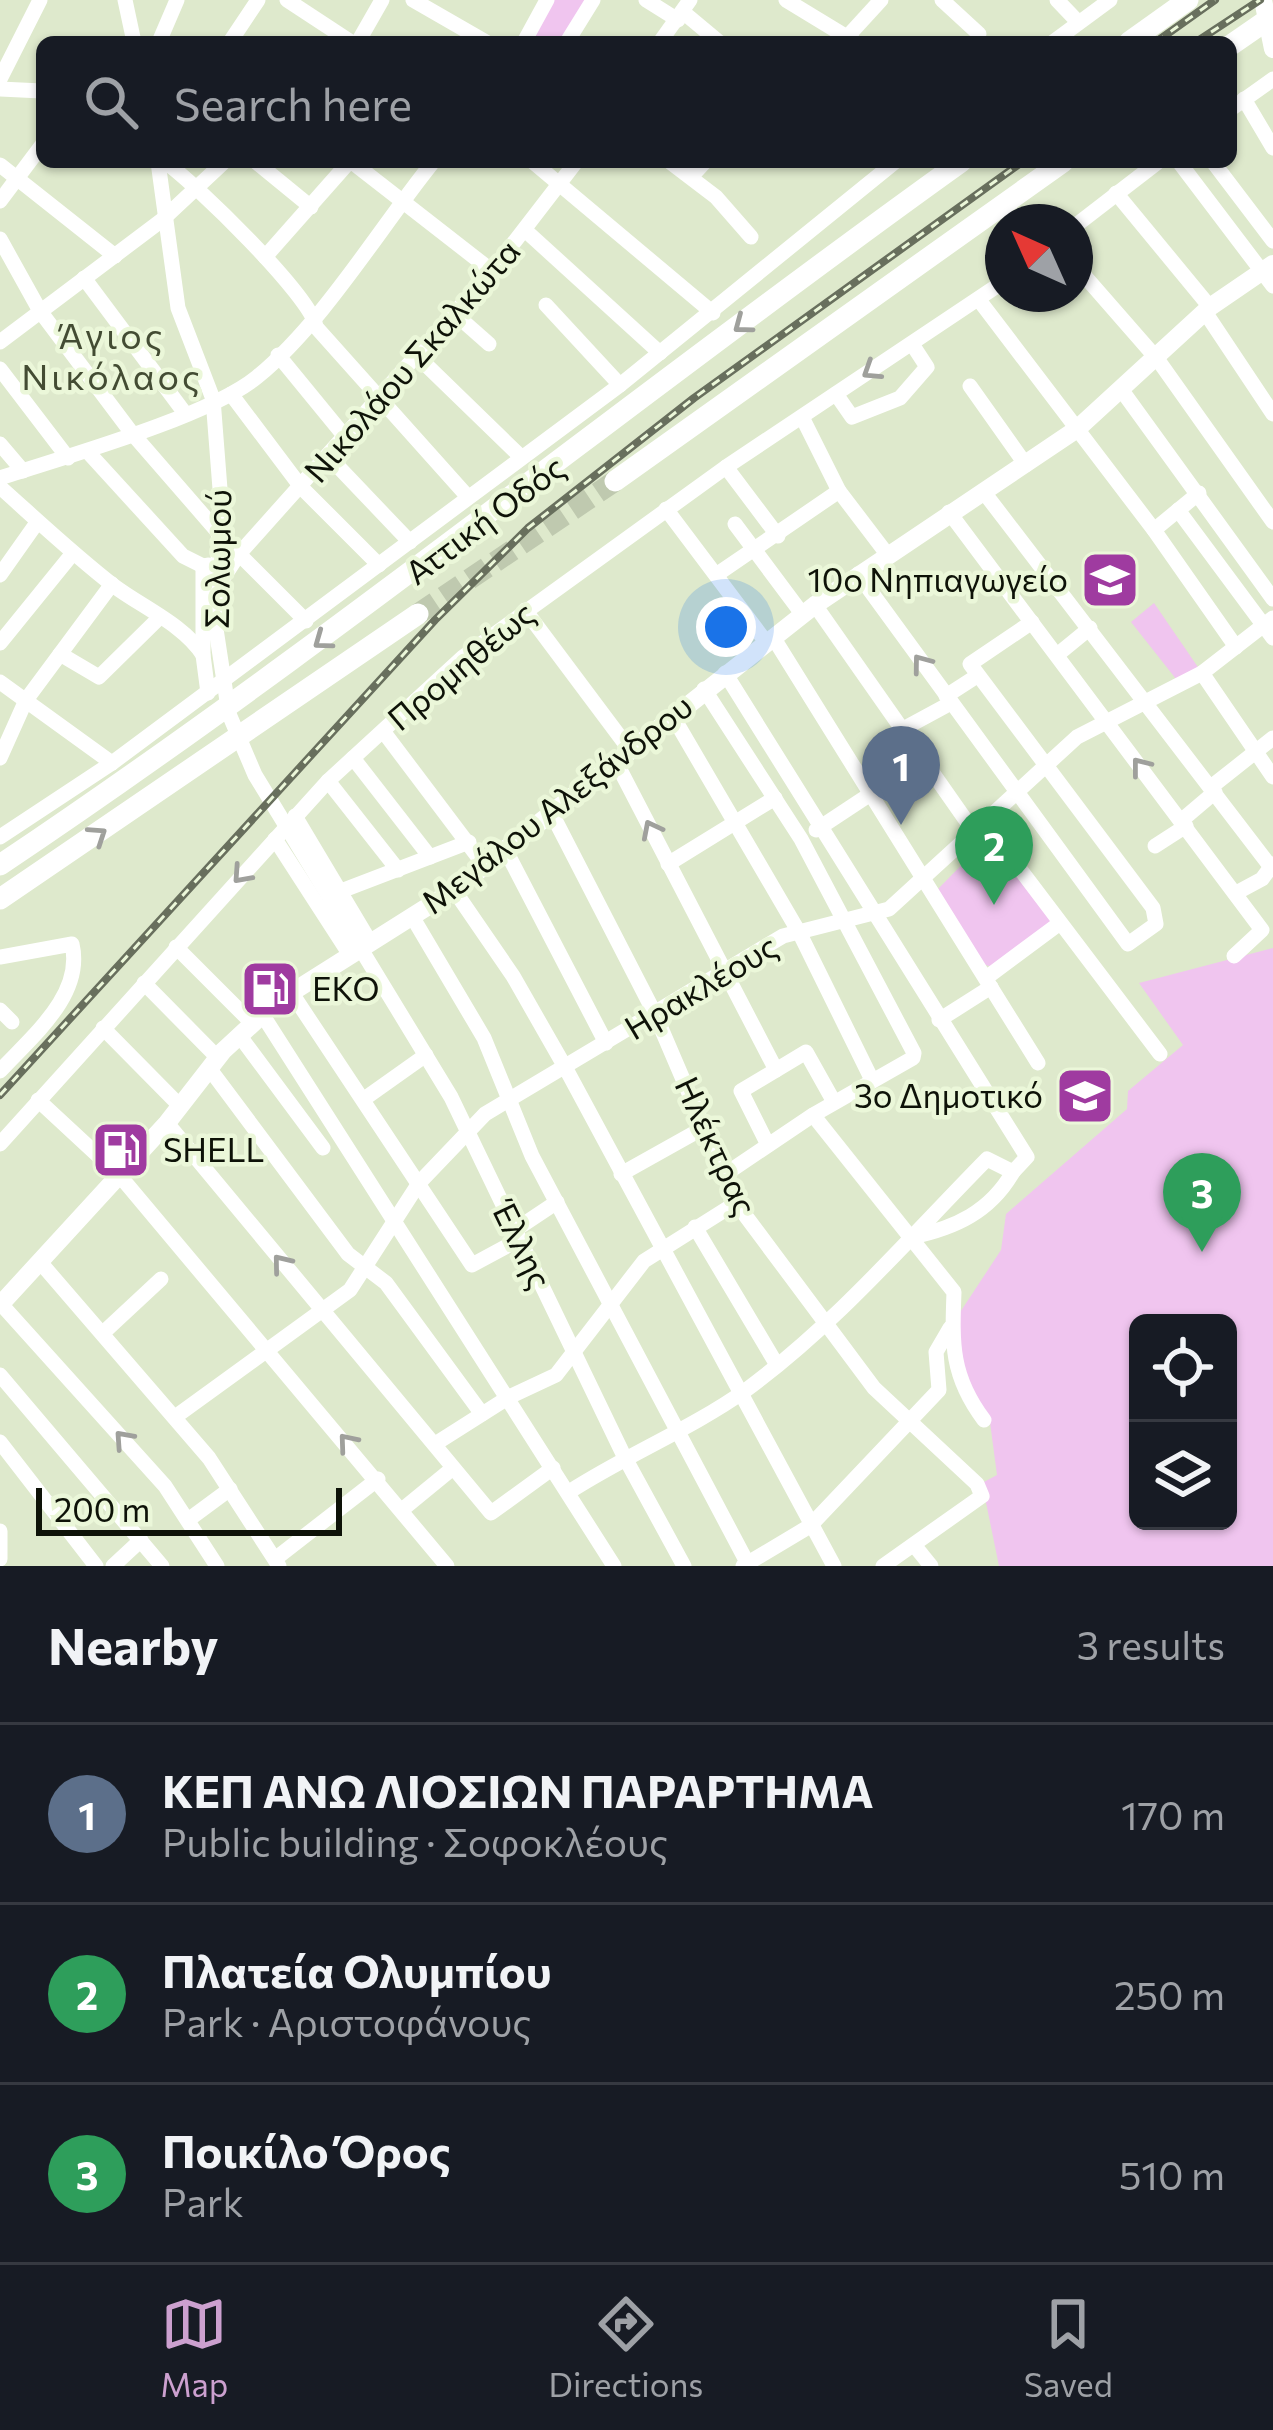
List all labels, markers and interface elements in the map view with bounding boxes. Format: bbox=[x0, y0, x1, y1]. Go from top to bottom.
search box bbox=[36, 36, 1237, 168]
icon: search bbox=[78, 69, 144, 135]
text: Search here bbox=[174, 75, 412, 130]
north arrow bbox=[985, 204, 1093, 312]
street label: Νικολάου Σκαλκώτα bbox=[294, 230, 527, 490]
one-way arrow bbox=[734, 311, 755, 333]
district label: Άγιος Νικόλαος bbox=[21, 312, 203, 397]
one-way arrow bbox=[863, 357, 885, 379]
street label: Αττική Οδός bbox=[396, 445, 572, 592]
street label: Σολωμού bbox=[195, 489, 238, 629]
school or university icon: 10ο Νηπιαγωγείο bbox=[1079, 549, 1141, 611]
place label: 10ο Νηπιαγωγείο bbox=[808, 558, 1068, 599]
street label: Προμηθέως bbox=[378, 592, 542, 738]
your location bbox=[696, 597, 756, 657]
one-way arrow bbox=[314, 626, 335, 648]
one-way arrow bbox=[914, 655, 935, 677]
street label: Μεγάλου Αλεξάνδρου bbox=[412, 684, 700, 921]
pin: 1 bbox=[862, 726, 940, 825]
one-way arrow bbox=[1133, 758, 1154, 780]
pin: 2 bbox=[955, 806, 1033, 905]
one-way arrow bbox=[641, 820, 665, 841]
one-way arrow bbox=[85, 827, 107, 849]
one-way arrow bbox=[234, 862, 256, 883]
street label: Ηρακλέους bbox=[617, 924, 784, 1047]
fuel station icon: EKO bbox=[239, 958, 301, 1020]
place label: EKO bbox=[312, 967, 380, 1008]
school or university icon: 3ο Δημοτικό bbox=[1054, 1065, 1116, 1127]
street label: Ηλέκτρας bbox=[667, 1070, 767, 1221]
place label: 3ο Δημοτικό bbox=[854, 1074, 1043, 1115]
fuel station icon: SHELL bbox=[90, 1119, 152, 1181]
place label: SHELL bbox=[163, 1128, 264, 1169]
pin: 3 bbox=[1163, 1153, 1241, 1252]
street label: Έλλης bbox=[483, 1191, 562, 1295]
one-way arrow bbox=[274, 1255, 295, 1277]
map controls bbox=[1129, 1314, 1237, 1530]
button: locate bbox=[1129, 1314, 1237, 1422]
button: layers bbox=[1129, 1422, 1237, 1530]
one-way arrow bbox=[116, 1431, 137, 1452]
one-way arrow bbox=[340, 1434, 362, 1456]
scale bar bbox=[36, 1482, 342, 1535]
text: 200 m bbox=[54, 1488, 150, 1529]
text: Nearby bbox=[48, 1613, 218, 1676]
text: 3 results bbox=[1077, 1620, 1225, 1668]
text: ΚΕΠ ΑΝΩ ΛΙΟΣΙΩΝ ΠΑΡΑΡΤΗΜΑ bbox=[162, 1762, 874, 1817]
text: 1 bbox=[78, 1790, 96, 1838]
text: 170 m bbox=[1121, 1790, 1225, 1838]
text: Public building · Σοφοκλέους bbox=[162, 1817, 668, 1865]
text: Πλατεία Ολυμπίου bbox=[162, 1942, 551, 1997]
text: 2 bbox=[76, 1970, 98, 2018]
text: 250 m bbox=[1114, 1970, 1225, 2018]
text: Park · Αριστοφάνους bbox=[162, 1997, 532, 2045]
text: Ποικίλο Όρος bbox=[162, 2122, 450, 2177]
text: 3 bbox=[76, 2150, 98, 2198]
text: 510 m bbox=[1119, 2150, 1225, 2198]
text: Park bbox=[162, 2177, 244, 2225]
tab: Map bbox=[160, 2291, 228, 2404]
tab: Directions bbox=[549, 2291, 703, 2404]
tab: Saved bbox=[1024, 2291, 1113, 2404]

